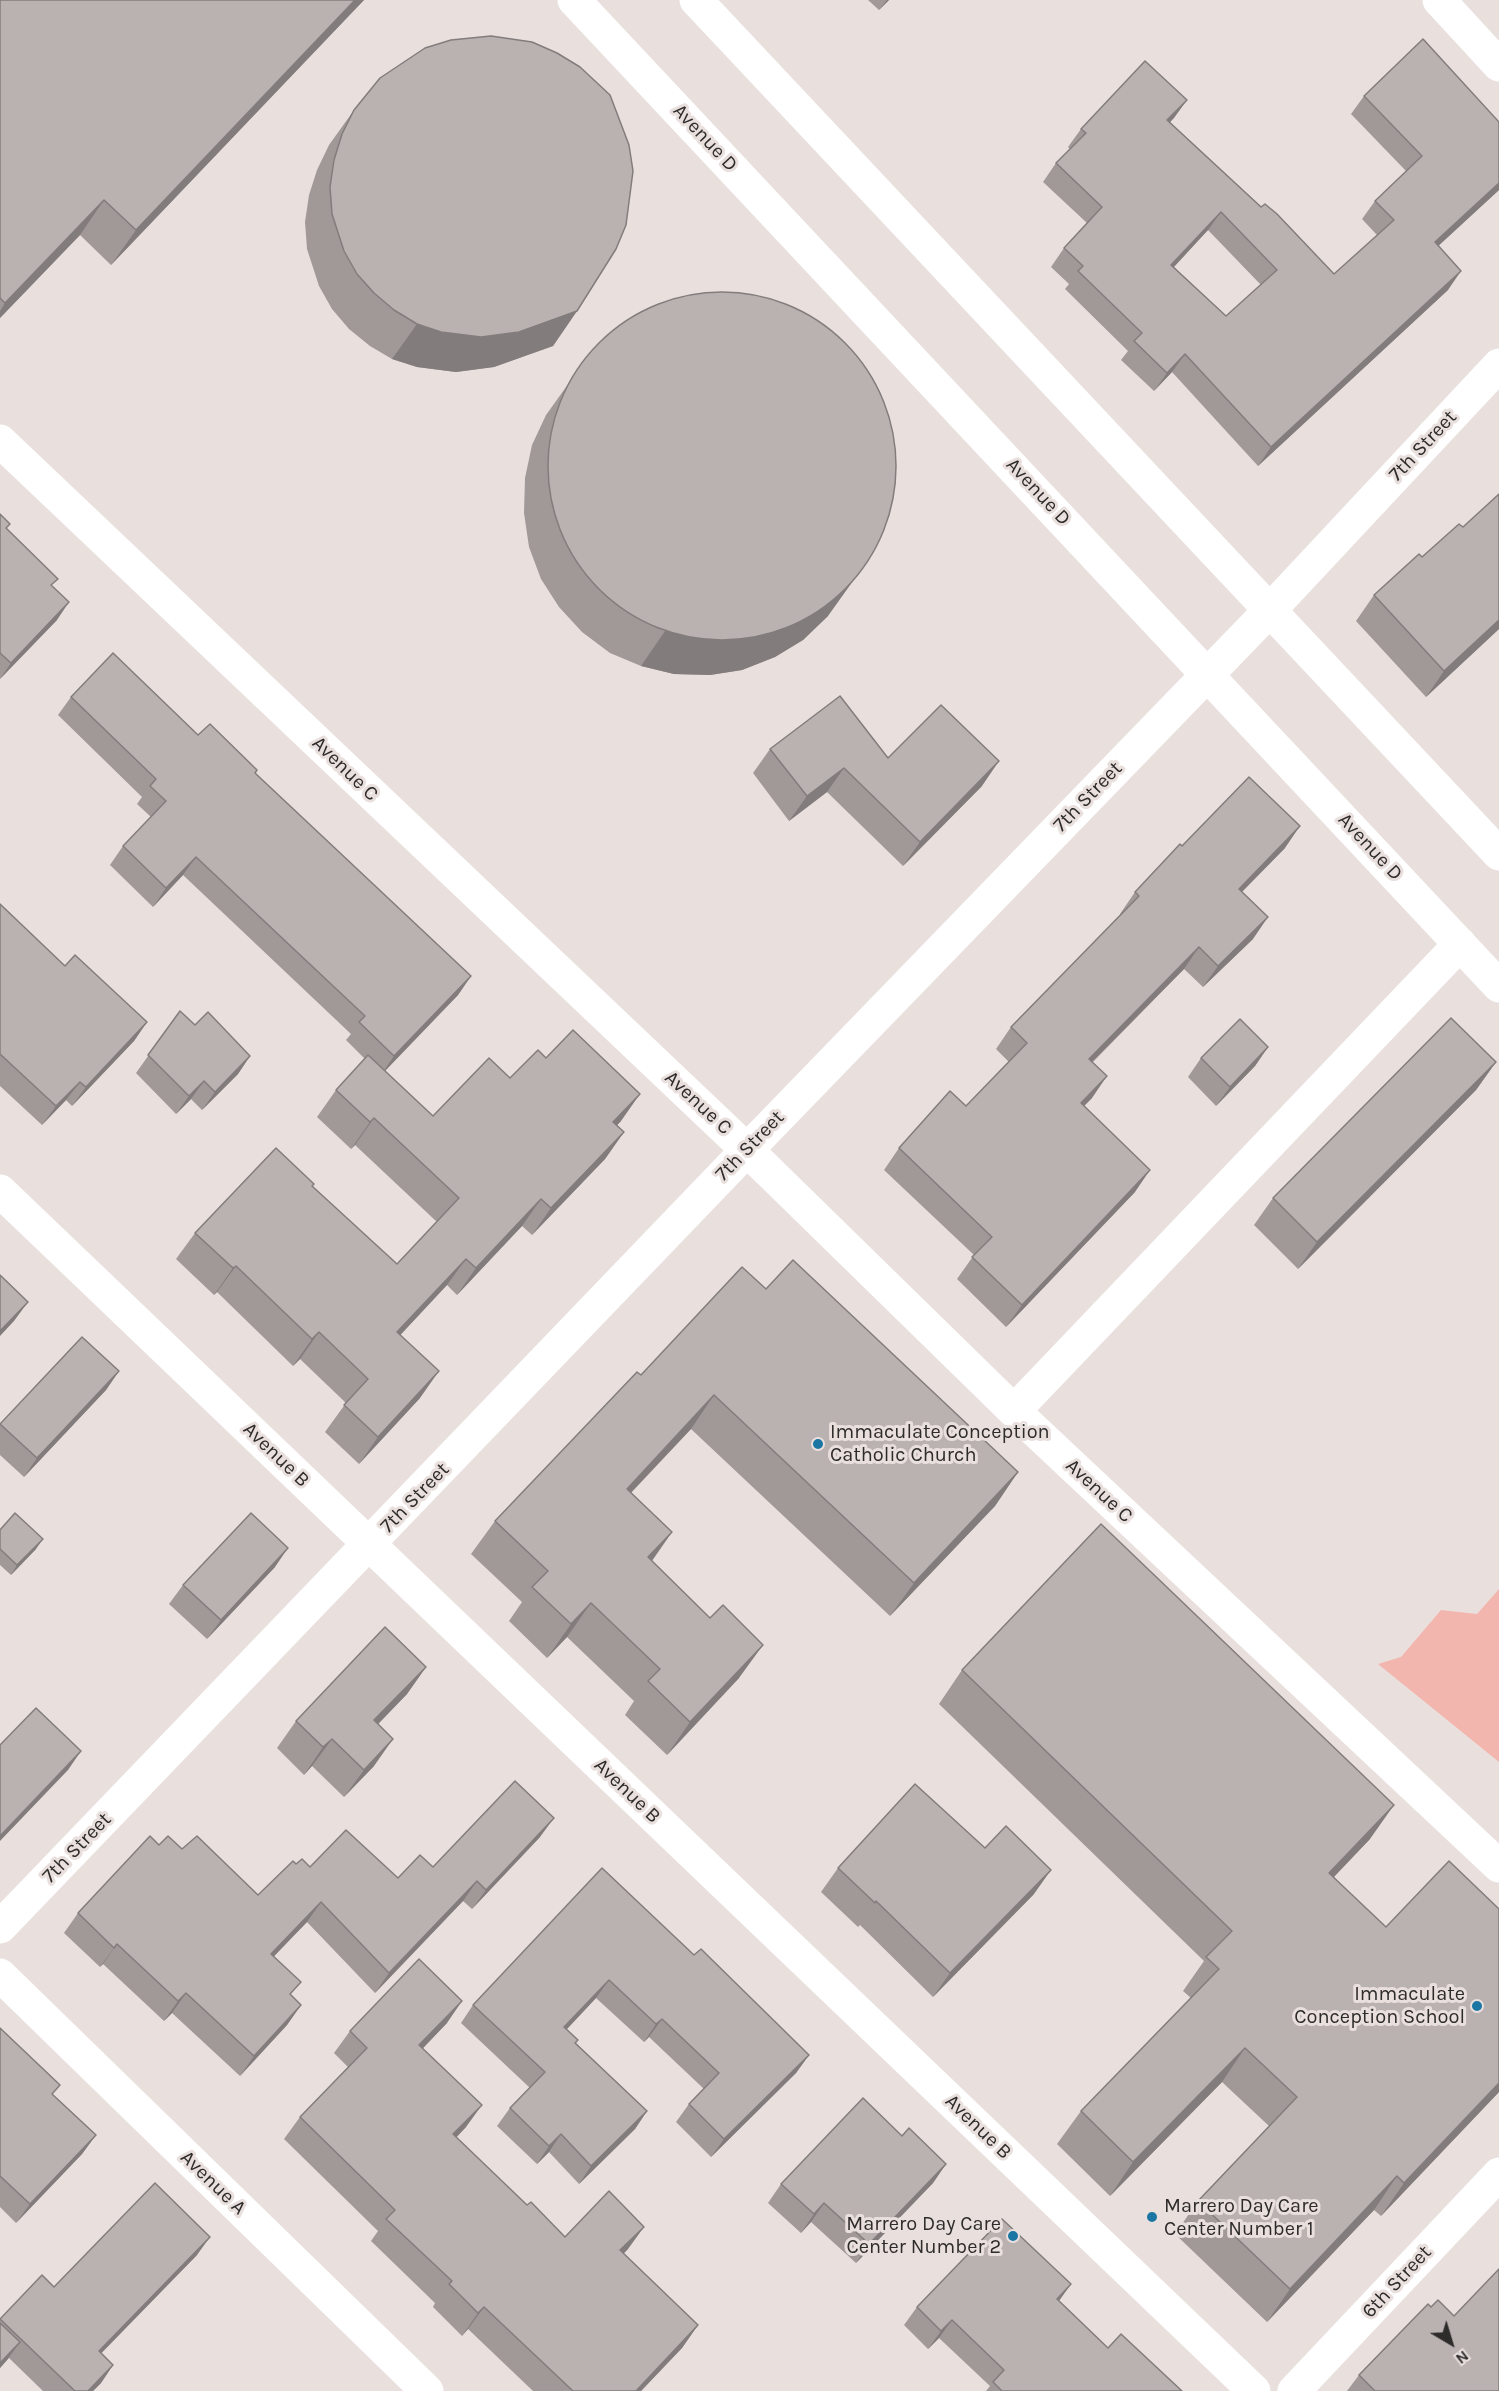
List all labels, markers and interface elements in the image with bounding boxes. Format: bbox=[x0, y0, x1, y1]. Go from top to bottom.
street label: Avenue D bbox=[668, 99, 742, 177]
street label: 7th Street bbox=[1384, 405, 1462, 487]
street label: Avenue D bbox=[1001, 453, 1075, 531]
street label: Avenue C bbox=[307, 732, 383, 806]
street label: 7th Street bbox=[1049, 757, 1127, 837]
street label: Avenue D bbox=[1333, 808, 1407, 886]
street label: Avenue C bbox=[660, 1066, 736, 1140]
street label: 7th Street bbox=[711, 1106, 789, 1186]
street label: Avenue B bbox=[238, 1418, 314, 1492]
place label: Immaculate Conception Catholic Church bbox=[830, 1420, 1050, 1467]
marker: Immaculate Conception Catholic Church bbox=[811, 1437, 825, 1451]
street label: Avenue C bbox=[1061, 1454, 1137, 1528]
street label: 7th Street bbox=[376, 1458, 454, 1538]
street label: Avenue B bbox=[589, 1754, 665, 1828]
street label: 7th Street bbox=[38, 1808, 116, 1888]
place label: Immaculate Conception School bbox=[1294, 1982, 1465, 2029]
marker: Immaculate Conception School bbox=[1470, 1999, 1484, 2013]
street label: Avenue B bbox=[940, 2090, 1016, 2164]
street label: Avenue A bbox=[175, 2146, 251, 2220]
place label: Marrero Day Care Center Number 1 bbox=[1164, 2194, 1319, 2241]
marker: Marrero Day Care Center Number 1 bbox=[1145, 2210, 1159, 2224]
place label: Marrero Day Care Center Number 2 bbox=[846, 2212, 1001, 2259]
marker: Marrero Day Care Center Number 2 bbox=[1006, 2229, 1020, 2243]
street label: 6th Street bbox=[1357, 2241, 1437, 2323]
north arrow bbox=[1421, 2313, 1481, 2373]
text: N bbox=[1452, 2347, 1473, 2369]

